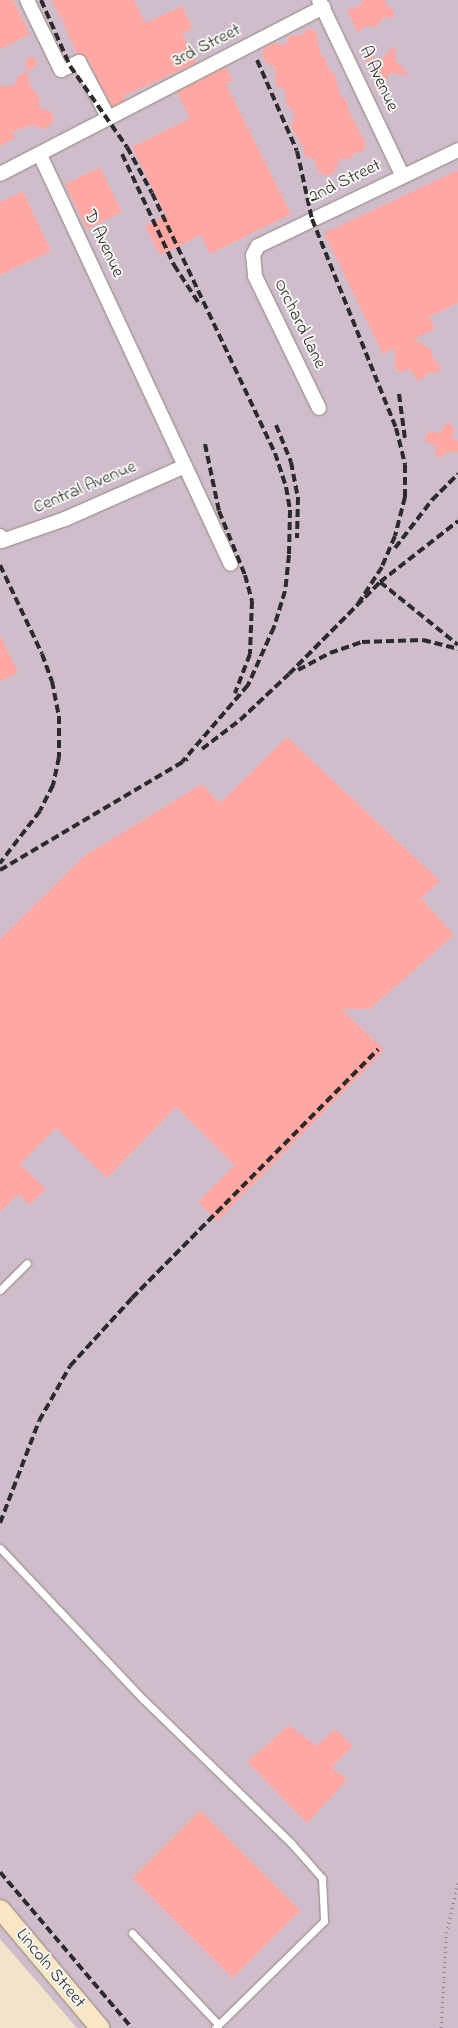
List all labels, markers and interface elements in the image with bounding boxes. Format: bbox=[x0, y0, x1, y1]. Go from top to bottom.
street label: 3rd Street bbox=[170, 20, 244, 72]
street label: A Avenue bbox=[354, 43, 402, 115]
street label: 2nd Street bbox=[305, 155, 385, 209]
street label: D Avenue bbox=[78, 207, 128, 281]
street label: Orchard Lane bbox=[268, 276, 330, 372]
street label: Central Avenue bbox=[30, 457, 140, 519]
street label: Lincoln Street bbox=[10, 1925, 90, 2013]

